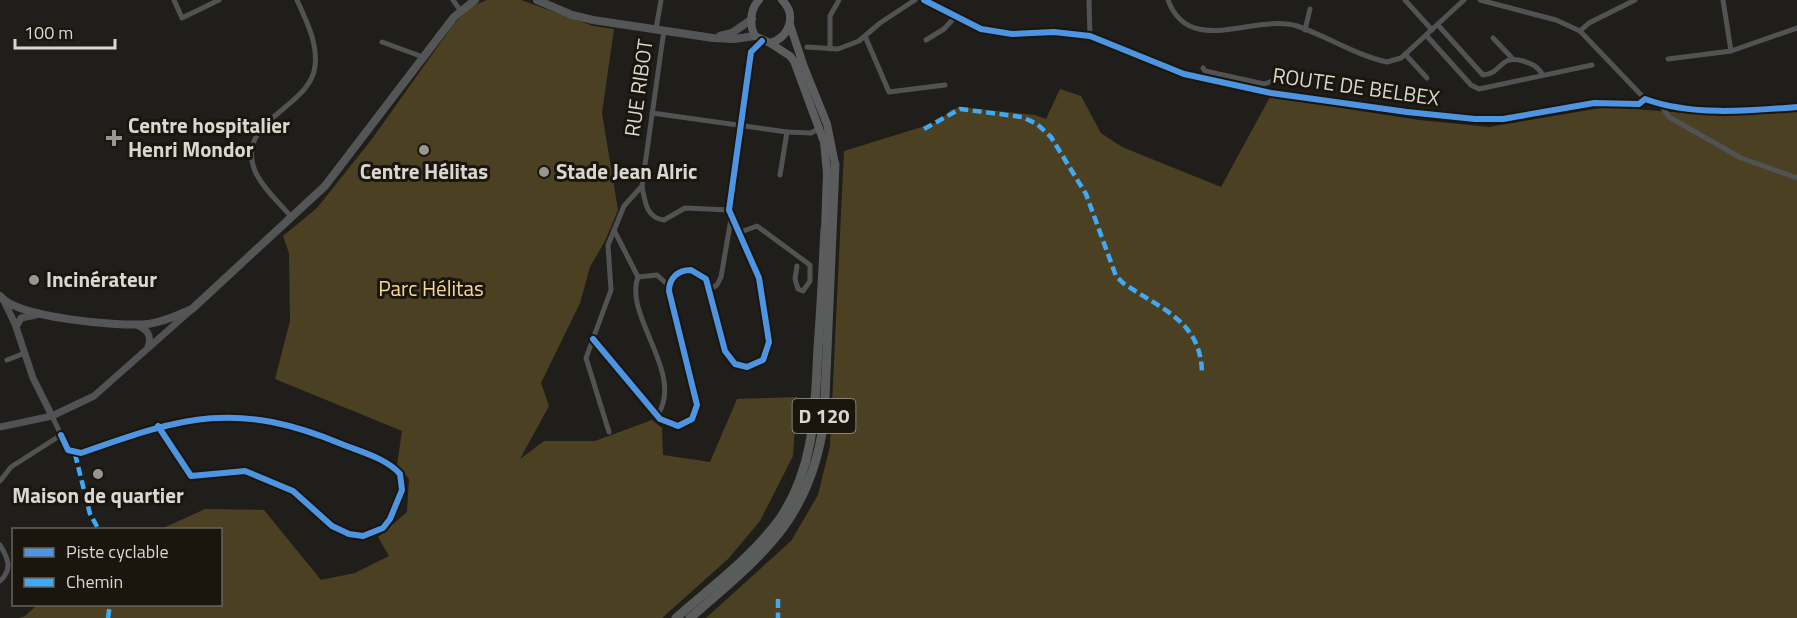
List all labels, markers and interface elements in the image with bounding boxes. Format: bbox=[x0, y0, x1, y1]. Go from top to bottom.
scale bar bbox=[15, 12, 116, 50]
text: 100 m bbox=[24, 19, 73, 46]
street label: RUE RIBOT bbox=[615, 37, 661, 139]
street label: ROUTE DE BELBEX bbox=[1271, 58, 1442, 114]
place label: Centre hospitalier Henri Mondor bbox=[128, 109, 290, 165]
marker: Centre hospitalier Henri Mondor bbox=[105, 129, 123, 147]
marker: Centre Hélitas bbox=[417, 143, 431, 157]
place label: Centre Hélitas bbox=[360, 155, 488, 187]
place label: Stade Jean Alric bbox=[556, 155, 697, 187]
marker: Stade Jean Alric bbox=[537, 165, 551, 179]
place label: Incinérateur bbox=[46, 263, 157, 295]
park label: Parc Hélitas bbox=[378, 272, 484, 304]
marker: Incinérateur bbox=[27, 273, 41, 287]
road number: D 120 bbox=[792, 399, 856, 433]
marker: Maison de quartier bbox=[91, 467, 105, 481]
place label: Maison de quartier bbox=[12, 479, 184, 511]
legend bbox=[12, 528, 222, 606]
text: Piste cyclable bbox=[66, 538, 168, 565]
text: Chemin bbox=[66, 568, 123, 595]

